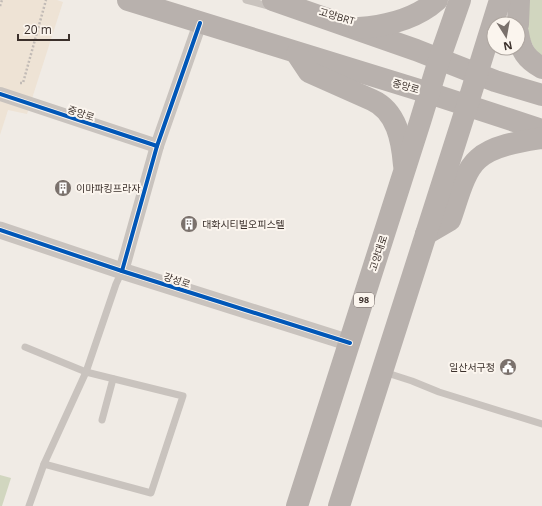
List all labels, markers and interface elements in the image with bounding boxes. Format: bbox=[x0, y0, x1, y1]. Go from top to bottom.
street label: 고양BRT bbox=[318, 4, 357, 28]
scale bar bbox=[18, 16, 69, 42]
north arrow bbox=[486, 16, 526, 56]
text: 20 m bbox=[24, 21, 52, 38]
text: N bbox=[502, 38, 514, 55]
street label: 중앙로 bbox=[391, 75, 421, 97]
street label: 중앙로 bbox=[66, 102, 96, 124]
building icon: 이마파킹프라자 bbox=[53, 178, 73, 198]
place label: 이마파킹프라자 bbox=[76, 181, 141, 195]
building icon: 대화시티빌오피스텔 bbox=[179, 214, 199, 234]
place label: 대화시티빌오피스텔 bbox=[202, 217, 285, 231]
street label: 고양대로 bbox=[366, 233, 390, 273]
street label: 강성로 bbox=[162, 269, 192, 291]
road number: 98 bbox=[354, 293, 374, 307]
public building icon: 일산서구청 bbox=[498, 357, 518, 377]
place label: 일산서구청 bbox=[449, 360, 495, 374]

